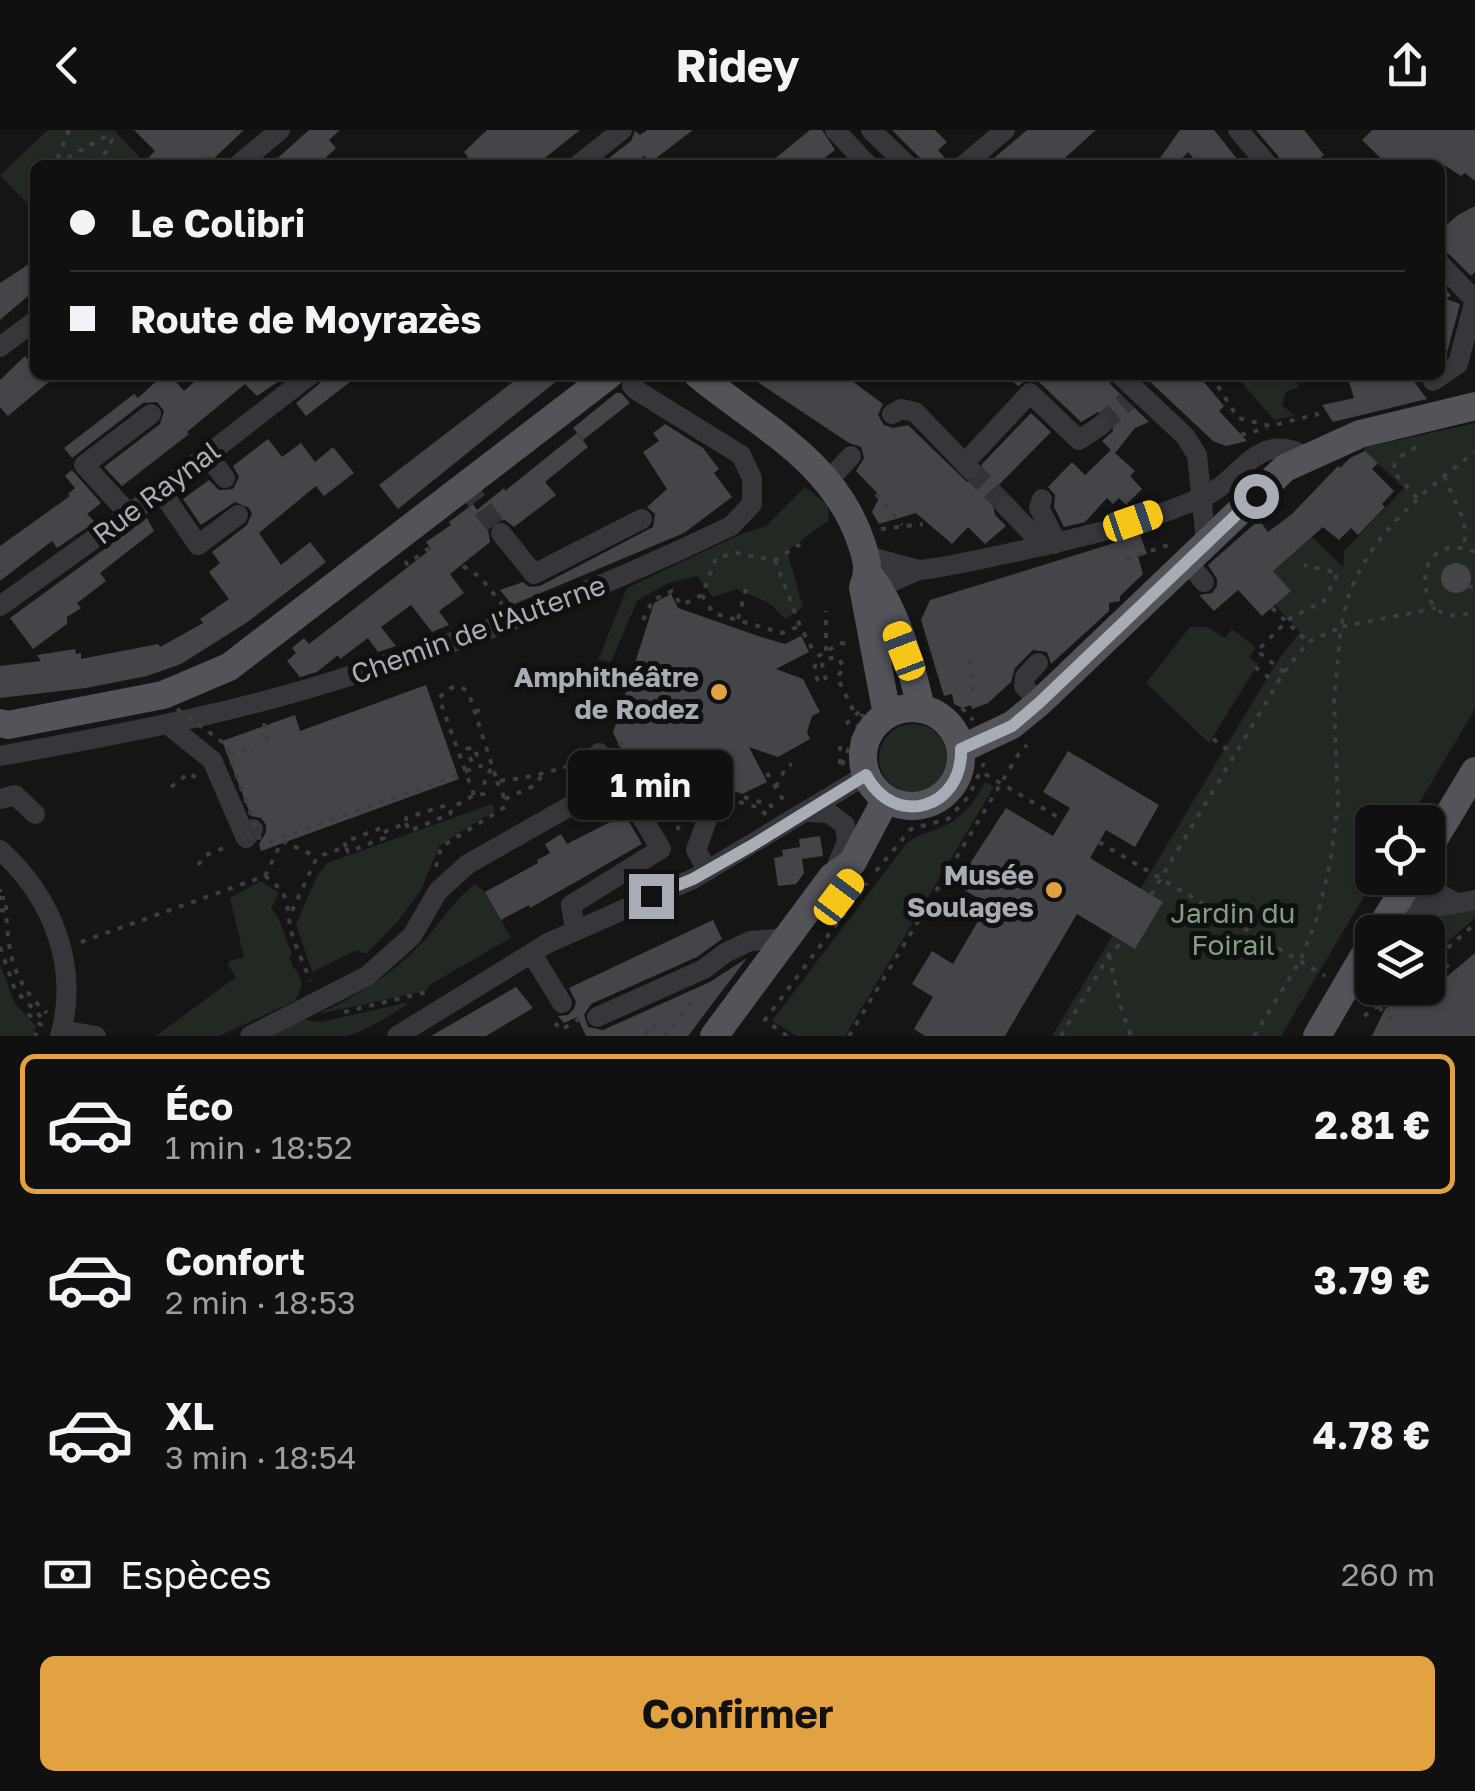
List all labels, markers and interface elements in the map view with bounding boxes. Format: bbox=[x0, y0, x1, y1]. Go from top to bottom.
icon: back bbox=[40, 38, 95, 93]
text: Ridey bbox=[676, 38, 799, 92]
icon: share bbox=[1380, 38, 1435, 93]
text: Le Colibri bbox=[130, 200, 305, 245]
text: Route de Moyrazès bbox=[130, 296, 482, 341]
street label: Rue Raynal bbox=[86, 434, 226, 550]
route start bbox=[1234, 474, 1279, 519]
car bbox=[1100, 497, 1166, 545]
street label: Chemin de l'Auterne bbox=[346, 568, 610, 690]
car bbox=[879, 618, 929, 684]
place label: Amphithéâtre de Rodez bbox=[514, 660, 699, 725]
marker: Amphithéâtre de Rodez bbox=[708, 681, 730, 703]
callout: 1 min bbox=[568, 751, 734, 821]
text: 1 min bbox=[610, 766, 691, 804]
map controls bbox=[1355, 805, 1445, 1005]
button: locate bbox=[1355, 805, 1445, 895]
place label: Musée Soulages bbox=[907, 858, 1034, 923]
car bbox=[809, 864, 869, 930]
route end bbox=[629, 874, 674, 919]
marker: Musée Soulages bbox=[1043, 879, 1065, 901]
park label: Jardin du Foirail bbox=[1170, 896, 1296, 961]
button: layers bbox=[1355, 915, 1445, 1005]
icon: car bbox=[45, 1079, 135, 1169]
text: Éco bbox=[165, 1083, 233, 1128]
text: 2.81 € bbox=[1314, 1102, 1430, 1147]
text: 1 min · 18:52 bbox=[165, 1128, 352, 1166]
icon: car bbox=[45, 1234, 135, 1324]
text: Confort bbox=[165, 1238, 305, 1283]
text: 3.79 € bbox=[1314, 1257, 1430, 1302]
text: 2 min · 18:53 bbox=[165, 1283, 356, 1321]
icon: car bbox=[45, 1389, 135, 1479]
text: XL bbox=[165, 1393, 214, 1438]
text: 4.78 € bbox=[1313, 1412, 1430, 1457]
text: 3 min · 18:54 bbox=[165, 1438, 357, 1476]
icon: cash bbox=[40, 1547, 95, 1602]
text: Espèces bbox=[120, 1552, 272, 1597]
text: 260 m bbox=[1341, 1555, 1435, 1593]
button: Confirmer bbox=[40, 1656, 1435, 1771]

